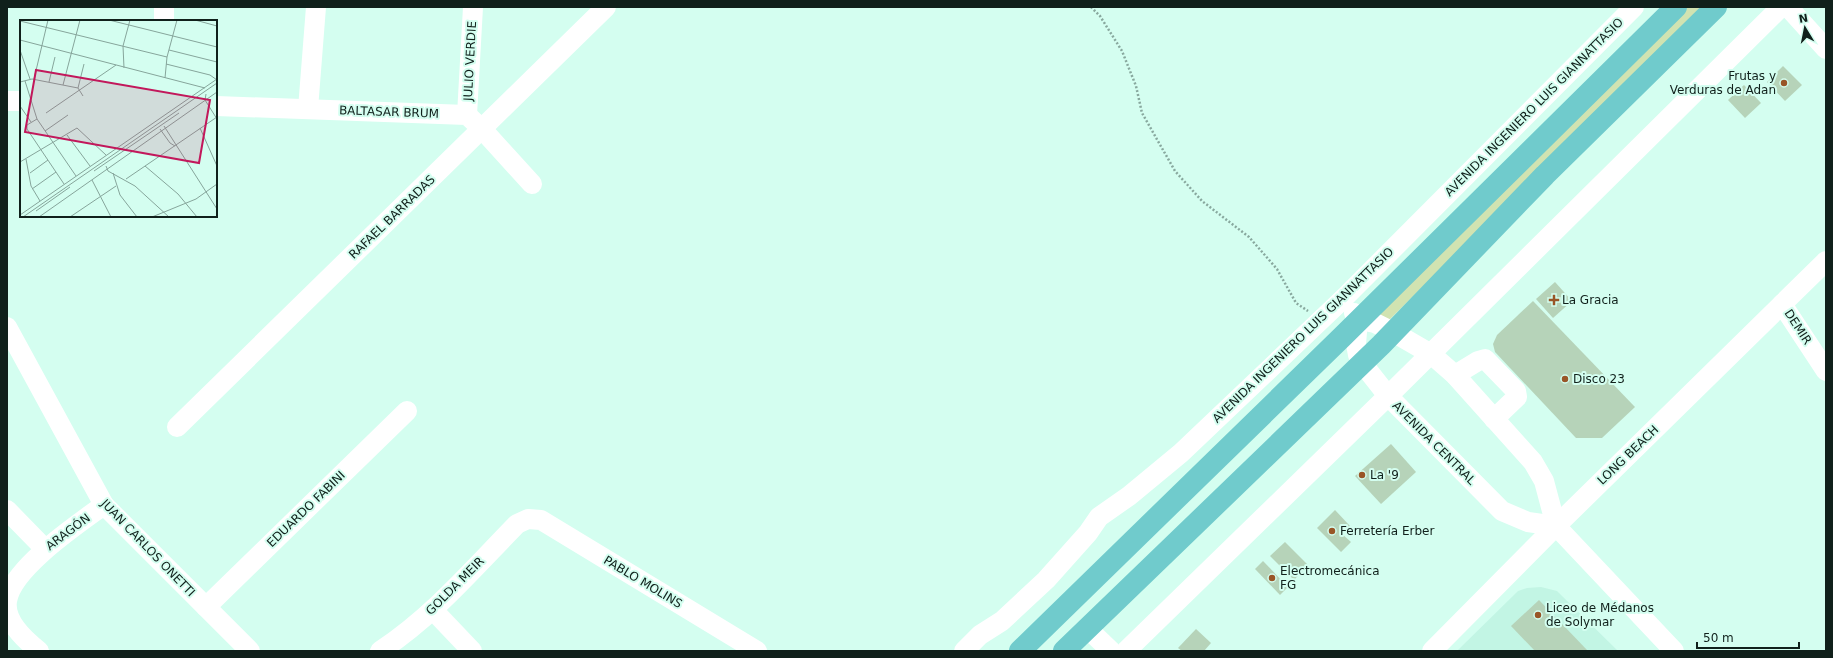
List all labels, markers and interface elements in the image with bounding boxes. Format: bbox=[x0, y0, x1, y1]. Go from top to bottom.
north arrow bbox=[1785, 8, 1825, 48]
text: N bbox=[1798, 11, 1809, 26]
street label: AVENIDA INGENIERO LUIS GIANNATTASIO bbox=[1442, 15, 1626, 199]
inset map bbox=[20, 20, 217, 217]
street label: JULIO VERDIE bbox=[461, 21, 479, 102]
place label: Frutas y Verduras de Adan bbox=[1670, 69, 1776, 97]
marker: Frutas y Verduras de Adan bbox=[1779, 78, 1789, 88]
street label: BALTASAR BRUM bbox=[339, 103, 439, 121]
street label: RAFAEL BARRADAS bbox=[346, 172, 438, 262]
street label: AVENIDA INGENIERO LUIS GIANNATTASIO bbox=[1210, 244, 1396, 426]
place label: La Gracia bbox=[1562, 293, 1619, 307]
marker: La Gracia bbox=[1549, 295, 1559, 305]
street label: DEMIR bbox=[1781, 307, 1815, 347]
place label: Disco 23 bbox=[1573, 372, 1625, 386]
marker: Disco 23 bbox=[1560, 374, 1570, 384]
street label: AVENIDA CENTRAL bbox=[1390, 399, 1479, 488]
street label: LONG BEACH bbox=[1595, 423, 1661, 487]
street label: EDUARDO FABINI bbox=[264, 468, 348, 550]
place label: La '9 bbox=[1370, 468, 1399, 482]
marker: La '9 bbox=[1357, 470, 1367, 480]
street label: JUAN CARLOS ONETTI bbox=[97, 496, 198, 599]
street label: ARAGÓN bbox=[43, 510, 93, 553]
place label: Ferretería Erber bbox=[1340, 524, 1434, 538]
marker: Ferretería Erber bbox=[1327, 526, 1337, 536]
street label: PABLO MOLINS bbox=[601, 553, 685, 611]
street label: GOLDA MEIR bbox=[423, 554, 487, 618]
place label: Electromecánica FG bbox=[1280, 564, 1380, 592]
marker: Electromecánica FG bbox=[1267, 573, 1277, 583]
place label: Liceo de Médanos de Solymar bbox=[1546, 601, 1654, 629]
marker: Liceo de Médanos de Solymar bbox=[1533, 610, 1543, 620]
scale bar bbox=[1697, 624, 1799, 650]
text: 50 m bbox=[1703, 631, 1734, 645]

